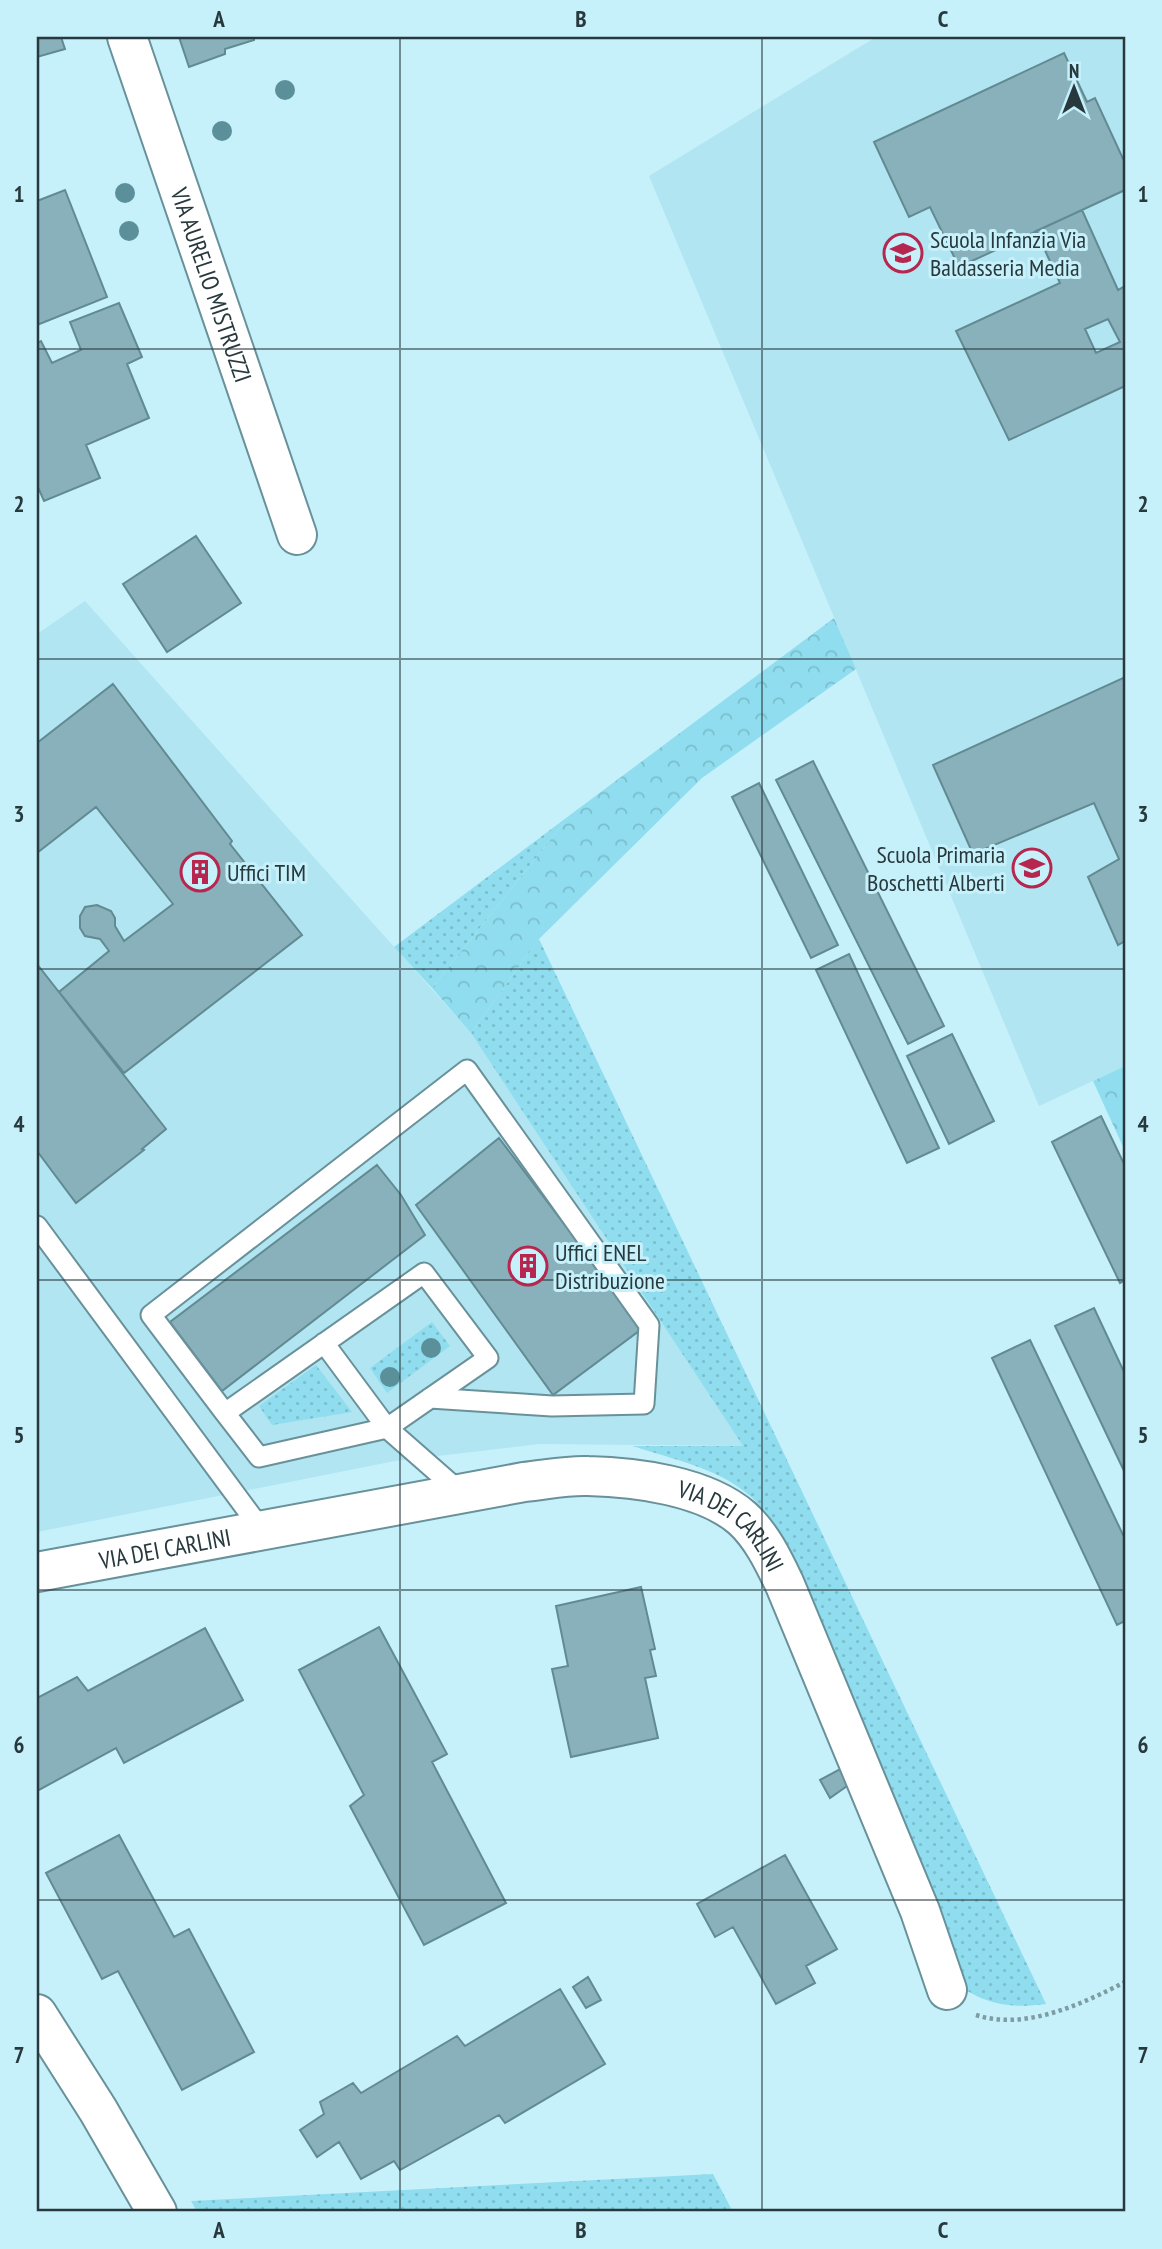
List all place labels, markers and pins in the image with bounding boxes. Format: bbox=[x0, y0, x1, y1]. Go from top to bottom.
place label: Scuola Infanzia Via Baldasseria Media bbox=[930, 224, 1086, 283]
school or university icon: Scuola Infanzia Via Baldasseria Media bbox=[882, 232, 924, 274]
place label: Scuola Primaria Boschetti Alberti bbox=[867, 839, 1005, 898]
school or university icon: Scuola Primaria Boschetti Alberti bbox=[1011, 847, 1053, 889]
building icon: Uffici TIM bbox=[179, 851, 221, 893]
place label: Uffici TIM bbox=[227, 857, 306, 888]
place label: Uffici ENEL Distribuzione bbox=[555, 1237, 665, 1296]
building icon: Uffici ENEL Distribuzione bbox=[507, 1245, 549, 1287]

